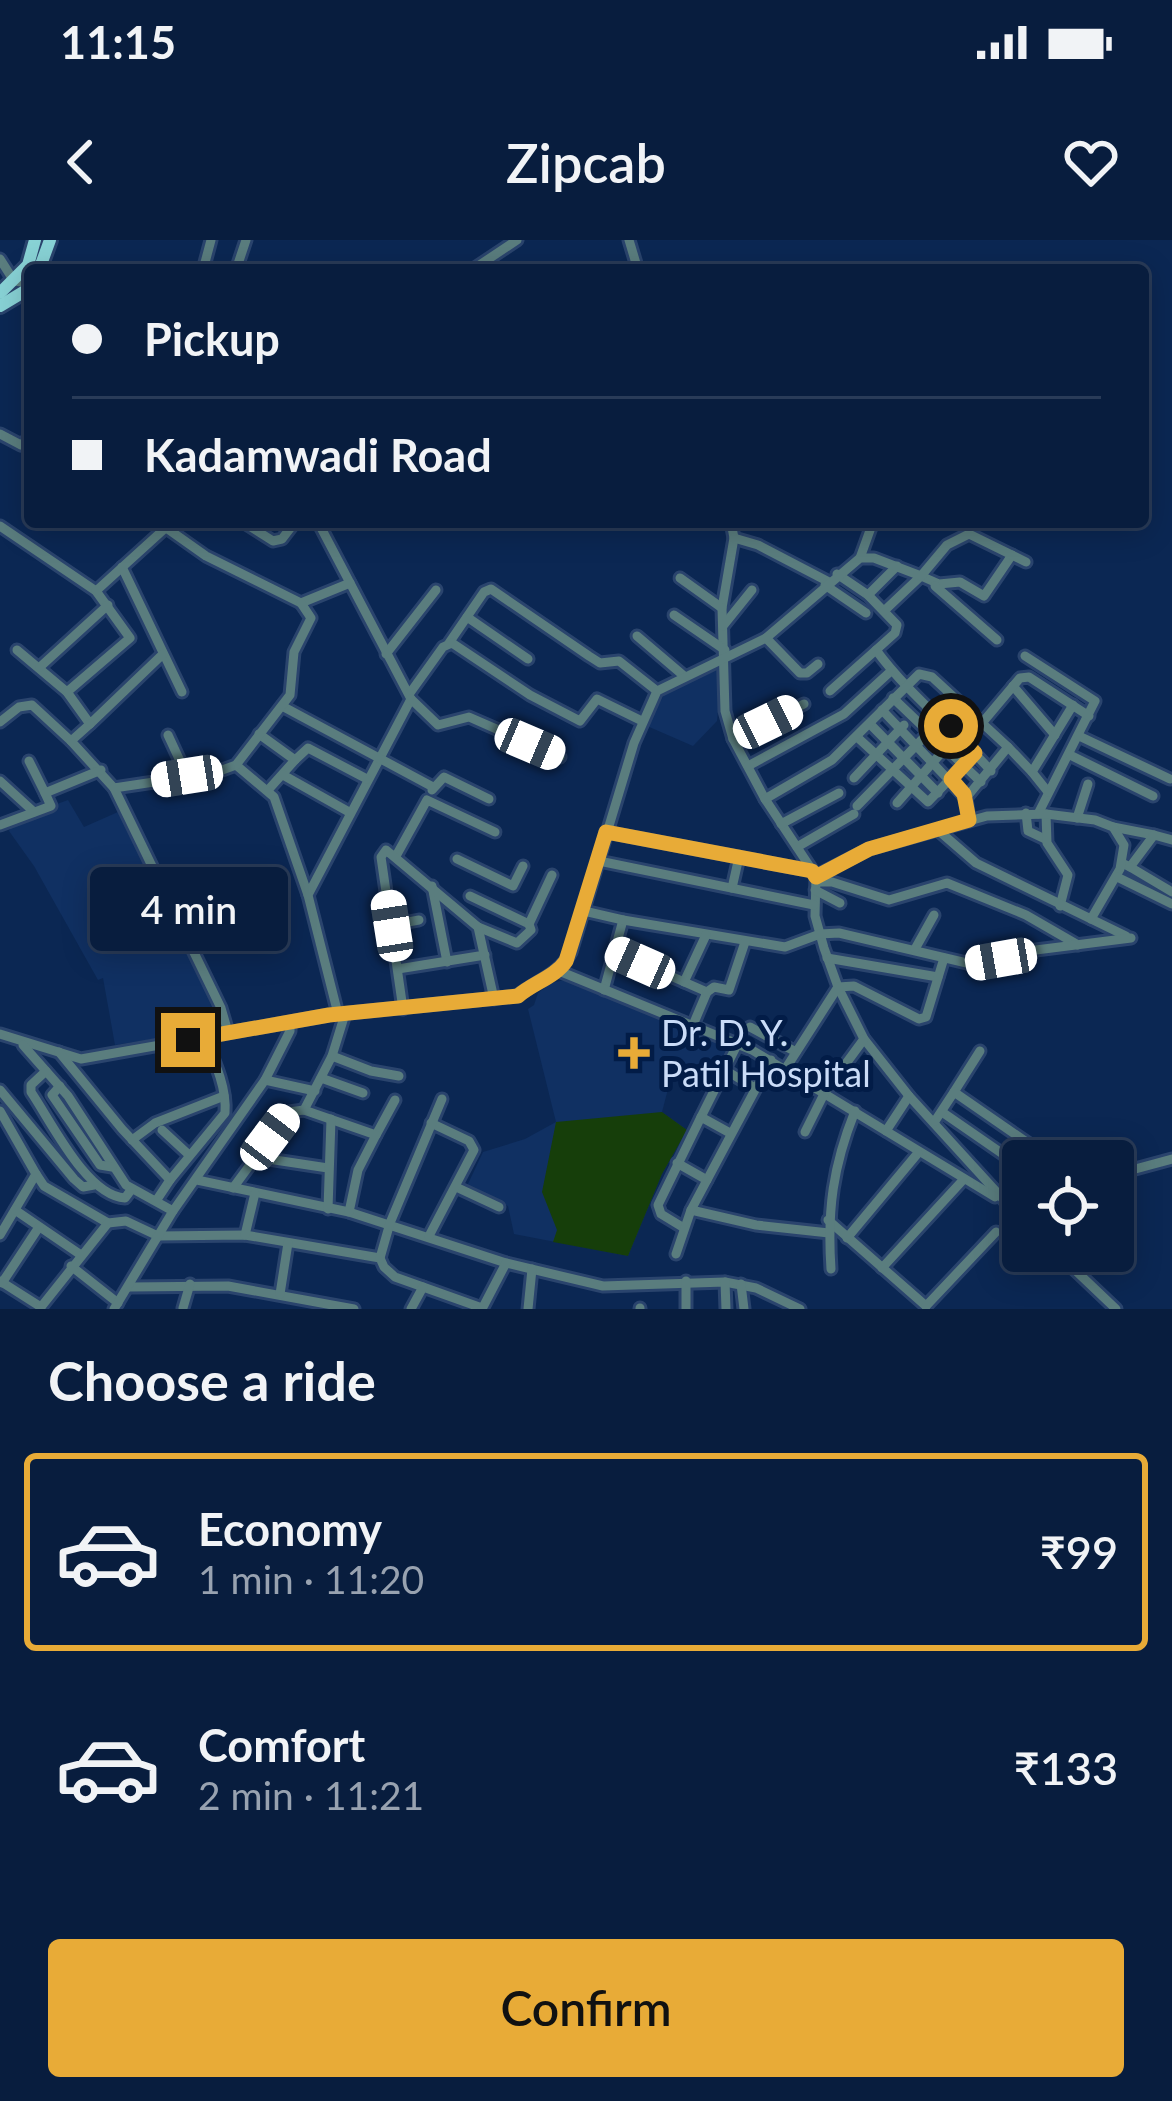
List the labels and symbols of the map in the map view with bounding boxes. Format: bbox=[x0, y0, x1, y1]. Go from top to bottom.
car bbox=[728, 690, 808, 754]
route start bbox=[924, 699, 978, 753]
car bbox=[490, 713, 570, 775]
car bbox=[149, 753, 225, 799]
callout: 4 min bbox=[89, 866, 287, 950]
car bbox=[369, 888, 415, 964]
car bbox=[600, 932, 680, 994]
car bbox=[962, 935, 1040, 983]
place label: Dr. D. Y. Patil Hospital bbox=[661, 1010, 871, 1095]
route end bbox=[161, 1013, 215, 1067]
marker: Dr. D. Y. Patil Hospital bbox=[618, 1037, 650, 1069]
car bbox=[234, 1097, 306, 1177]

